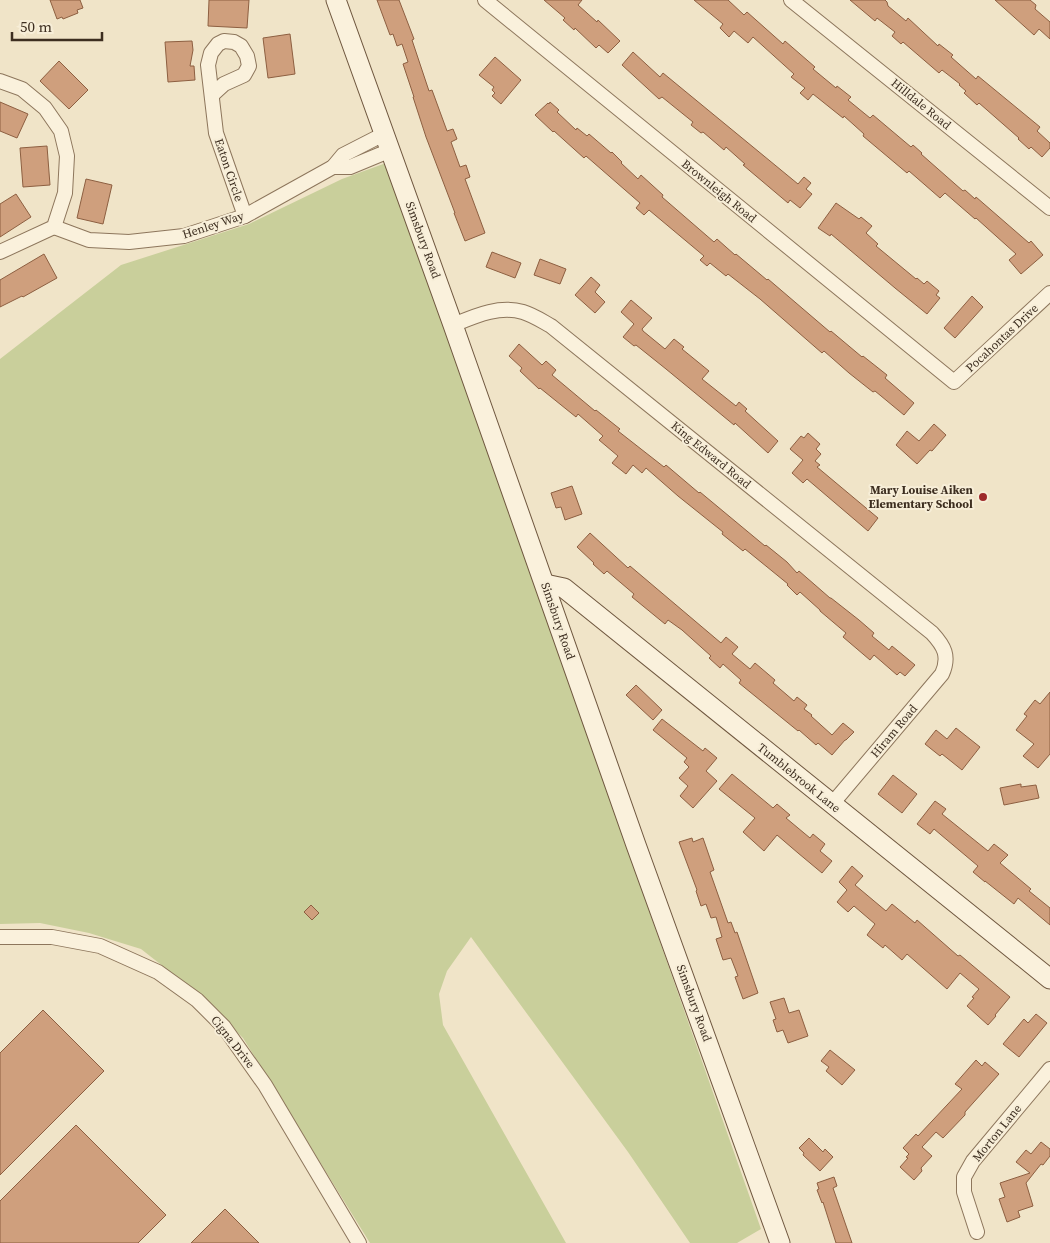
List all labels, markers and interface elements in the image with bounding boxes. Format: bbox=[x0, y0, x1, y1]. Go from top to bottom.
scale bar bbox=[12, 10, 102, 42]
text: 50 m bbox=[20, 16, 52, 37]
street label: Hilldale Road bbox=[888, 75, 954, 133]
street label: Eaton Circle bbox=[211, 136, 247, 204]
street label: Brownleigh Road bbox=[678, 156, 760, 226]
street label: Simsbury Road bbox=[402, 199, 444, 281]
street label: Henley Way bbox=[180, 207, 247, 242]
street label: Pocahontas Drive bbox=[962, 300, 1042, 376]
street label: King Edward Road bbox=[668, 418, 754, 492]
place label: Mary Louise Aiken Elementary School bbox=[869, 482, 974, 512]
marker: Mary Louise Aiken Elementary School bbox=[977, 491, 989, 503]
street label: Simsbury Road bbox=[537, 580, 579, 662]
street label: Hiram Road bbox=[867, 701, 921, 761]
street label: Tumblebrook Lane bbox=[754, 740, 844, 816]
street label: Simsbury Road bbox=[673, 962, 715, 1044]
street label: Cigna Drive bbox=[207, 1012, 259, 1072]
street label: Morton Lane bbox=[969, 1101, 1025, 1165]

